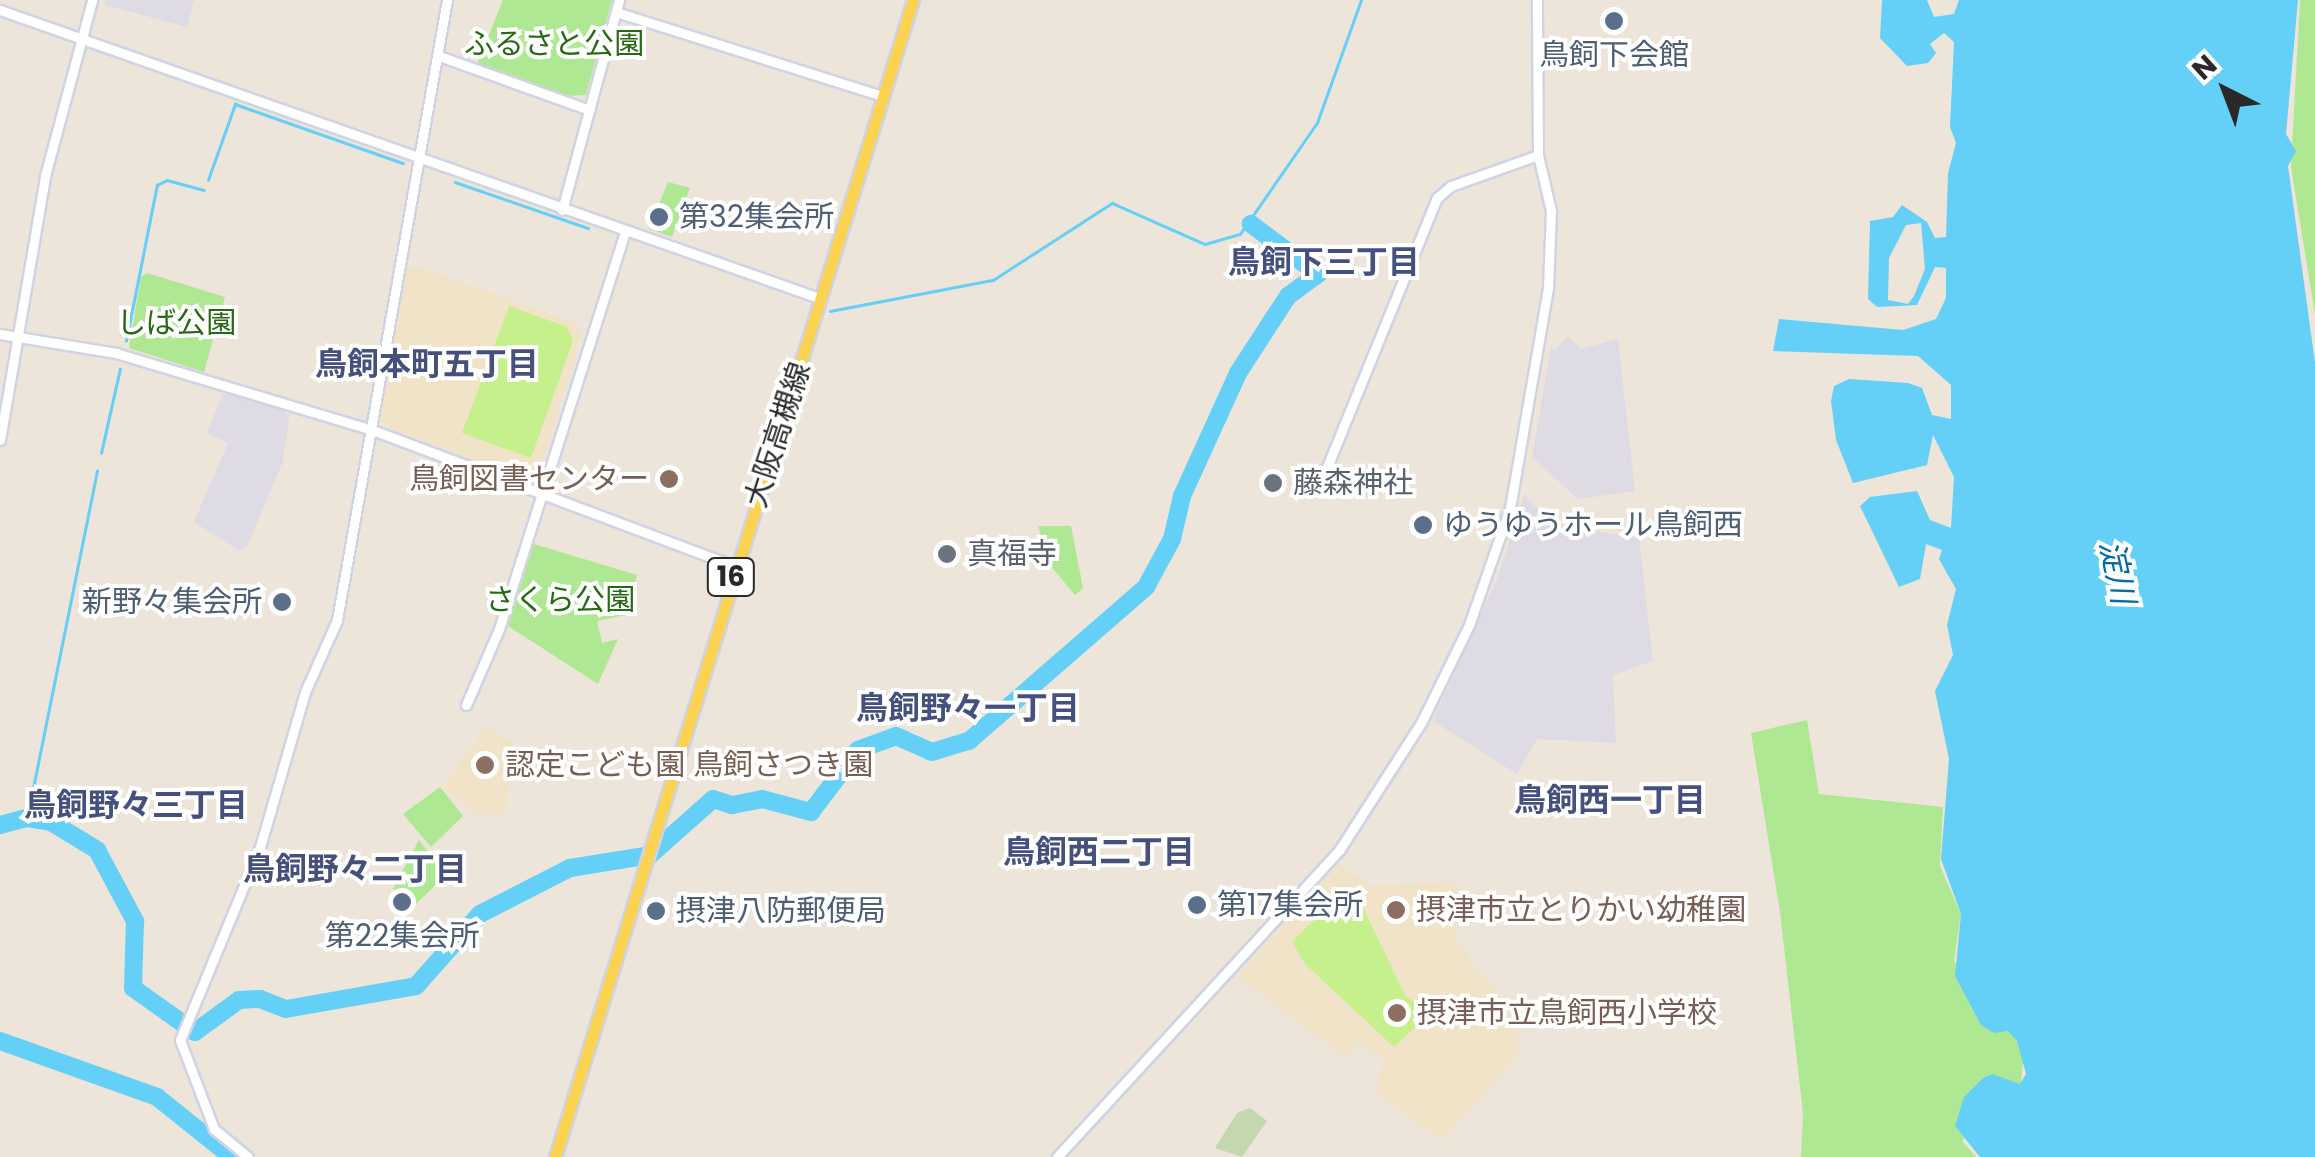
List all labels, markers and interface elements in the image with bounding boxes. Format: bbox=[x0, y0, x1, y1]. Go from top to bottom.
marker: 鳥飼下会館 bbox=[1603, 10, 1625, 32]
park label: ふるさと公園 bbox=[464, 26, 644, 62]
place label: 鳥飼下会館 bbox=[1539, 37, 1689, 73]
north arrow bbox=[2175, 40, 2275, 140]
text: N bbox=[2184, 46, 2225, 89]
place label: 第32集会所 bbox=[679, 199, 834, 235]
marker: 第32集会所 bbox=[648, 206, 670, 228]
district label: 鳥飼下三丁目 bbox=[1228, 243, 1420, 281]
park label: しば公園 bbox=[116, 305, 236, 341]
district label: 鳥飼本町五丁目 bbox=[315, 345, 539, 383]
street label: 大阪高槻線 bbox=[738, 358, 818, 512]
place label: 鳥飼図書センター bbox=[409, 461, 649, 497]
place label: 藤森神社 bbox=[1293, 465, 1413, 501]
marker: 鳥飼図書センター bbox=[658, 468, 680, 490]
marker: 藤森神社 bbox=[1262, 472, 1284, 494]
place label: ゆうゆうホール鳥飼西 bbox=[1443, 507, 1743, 543]
marker: ゆうゆうホール鳥飼西 bbox=[1412, 514, 1434, 536]
place label: 真福寺 bbox=[967, 536, 1057, 572]
water label: 淀川 bbox=[2092, 537, 2142, 607]
marker: 真福寺 bbox=[936, 543, 958, 565]
road number: 16 bbox=[706, 554, 756, 600]
park label: さくら公園 bbox=[485, 582, 635, 618]
place label: 新野々集会所 bbox=[82, 584, 262, 620]
marker: 新野々集会所 bbox=[271, 591, 293, 613]
district label: 鳥飼野々一丁目 bbox=[856, 689, 1080, 727]
place label: 認定こども園 鳥飼さつき園 bbox=[505, 747, 873, 783]
marker: 認定こども園 鳥飼さつき園 bbox=[474, 754, 496, 776]
district label: 鳥飼西一丁目 bbox=[1514, 781, 1706, 819]
district label: 鳥飼野々三丁目 bbox=[24, 786, 248, 824]
district label: 鳥飼西二丁目 bbox=[1003, 833, 1195, 871]
district label: 鳥飼野々二丁目 bbox=[243, 850, 467, 888]
place label: 第17集会所 bbox=[1217, 887, 1363, 923]
marker: 第22集会所 bbox=[391, 891, 413, 913]
place label: 摂津市立とりかい幼稚園 bbox=[1416, 892, 1746, 928]
place label: 摂津八防郵便局 bbox=[676, 893, 886, 929]
marker: 第17集会所 bbox=[1186, 894, 1208, 916]
marker: 摂津市立とりかい幼稚園 bbox=[1385, 899, 1407, 921]
marker: 摂津八防郵便局 bbox=[645, 900, 667, 922]
place label: 第22集会所 bbox=[325, 918, 479, 954]
place label: 摂津市立鳥飼西小学校 bbox=[1417, 995, 1717, 1031]
marker: 摂津市立鳥飼西小学校 bbox=[1386, 1002, 1408, 1024]

